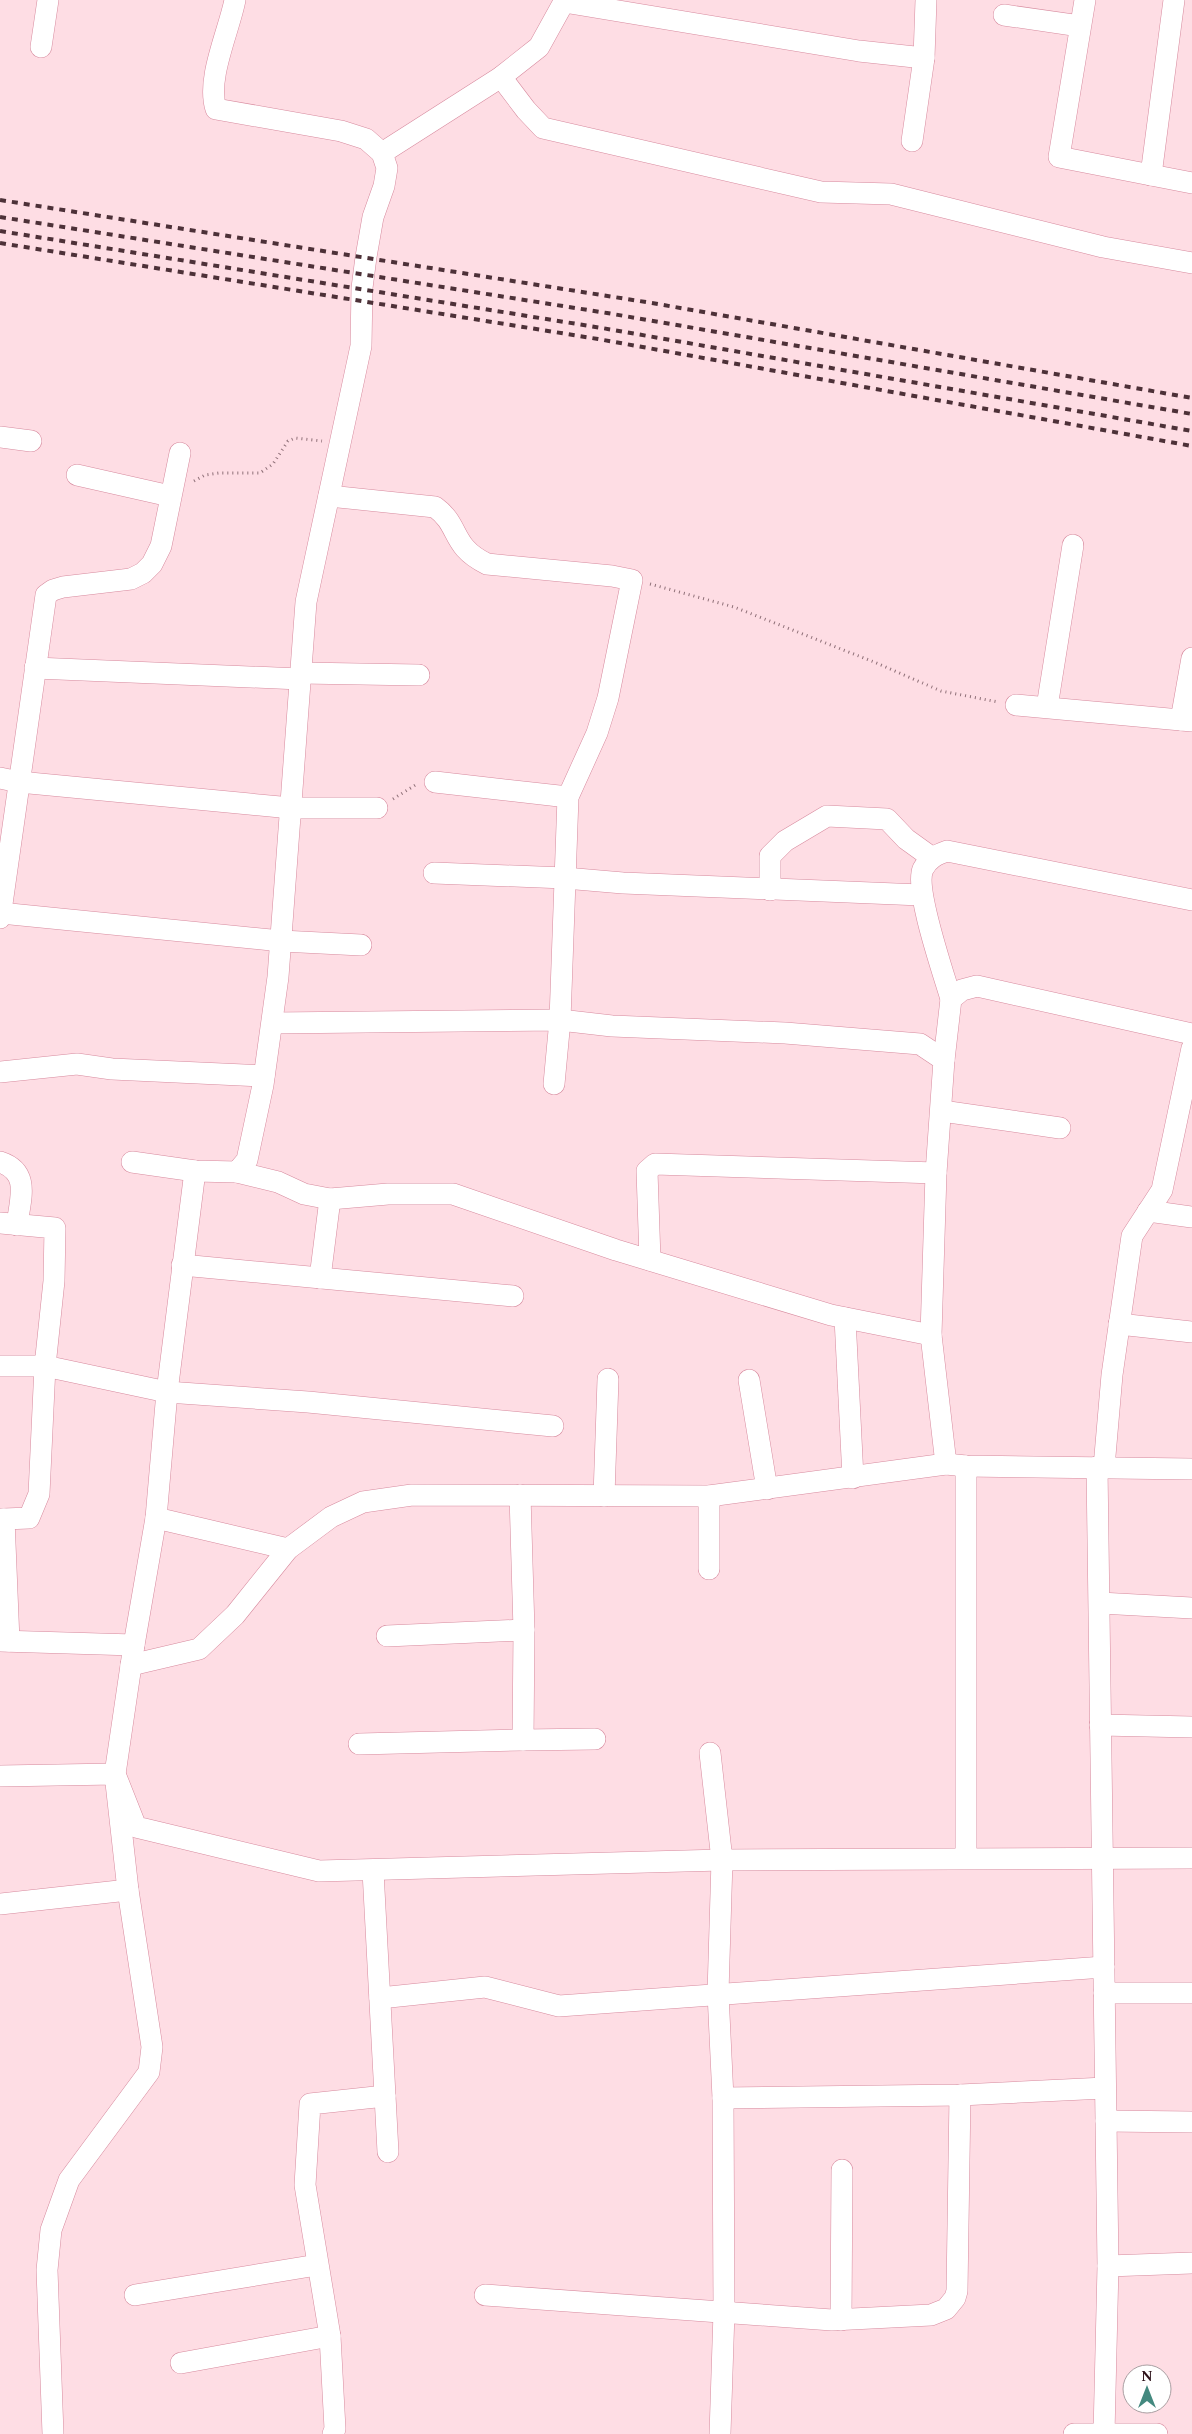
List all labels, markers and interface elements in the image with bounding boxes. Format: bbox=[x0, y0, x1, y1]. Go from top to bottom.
north arrow bbox=[1122, 2364, 1172, 2414]
text: N bbox=[1141, 2366, 1153, 2387]

